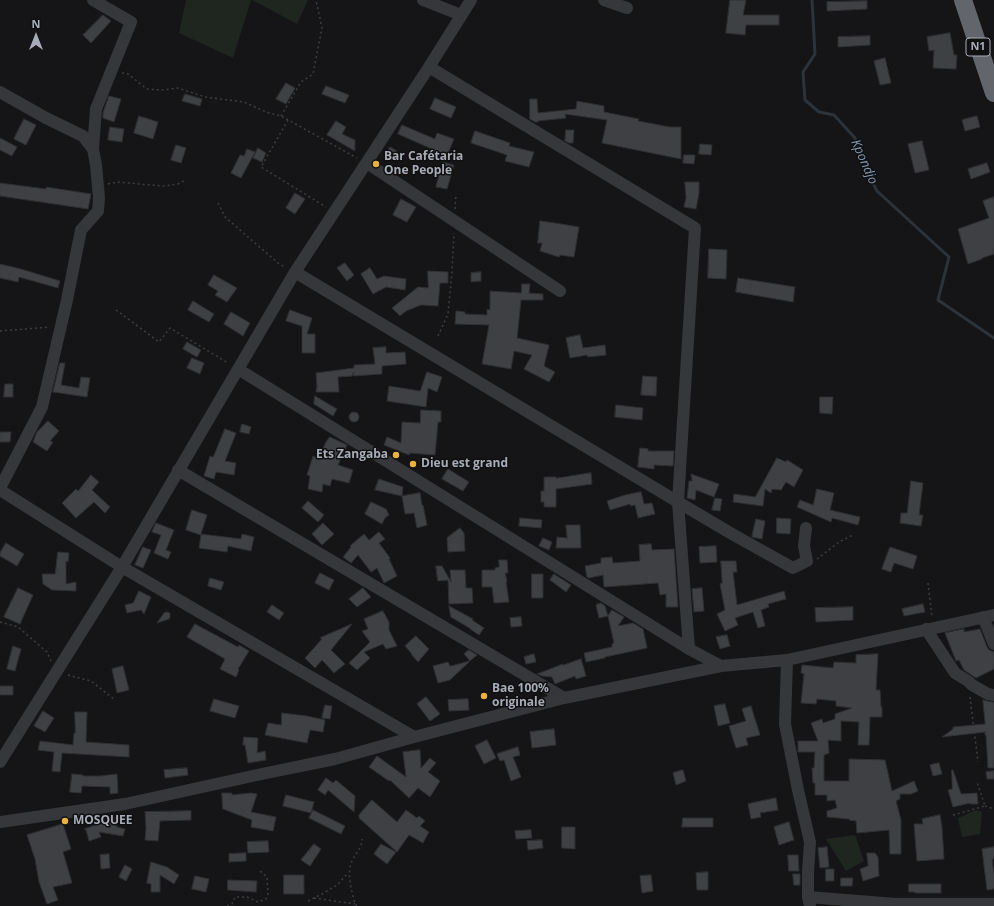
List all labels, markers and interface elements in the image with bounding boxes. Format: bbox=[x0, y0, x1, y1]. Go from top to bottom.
north arrow bbox=[16, 16, 56, 56]
text: N bbox=[32, 16, 40, 31]
road number: N1 bbox=[966, 38, 990, 56]
water label: Kpondjo bbox=[847, 137, 881, 187]
place label: Bar Cafétaria One People bbox=[384, 150, 463, 178]
marker: Bar Cafétaria One People bbox=[371, 159, 381, 169]
place label: Ets Zangaba bbox=[316, 448, 388, 462]
marker: Ets Zangaba bbox=[391, 450, 401, 460]
place label: Dieu est grand bbox=[421, 457, 508, 471]
marker: Dieu est grand bbox=[408, 459, 418, 469]
place label: Bae 100% originale bbox=[492, 682, 549, 710]
marker: Bae 100% originale bbox=[479, 691, 489, 701]
place label: MOSQUEE bbox=[73, 814, 133, 828]
marker: MOSQUEE bbox=[60, 816, 70, 826]

